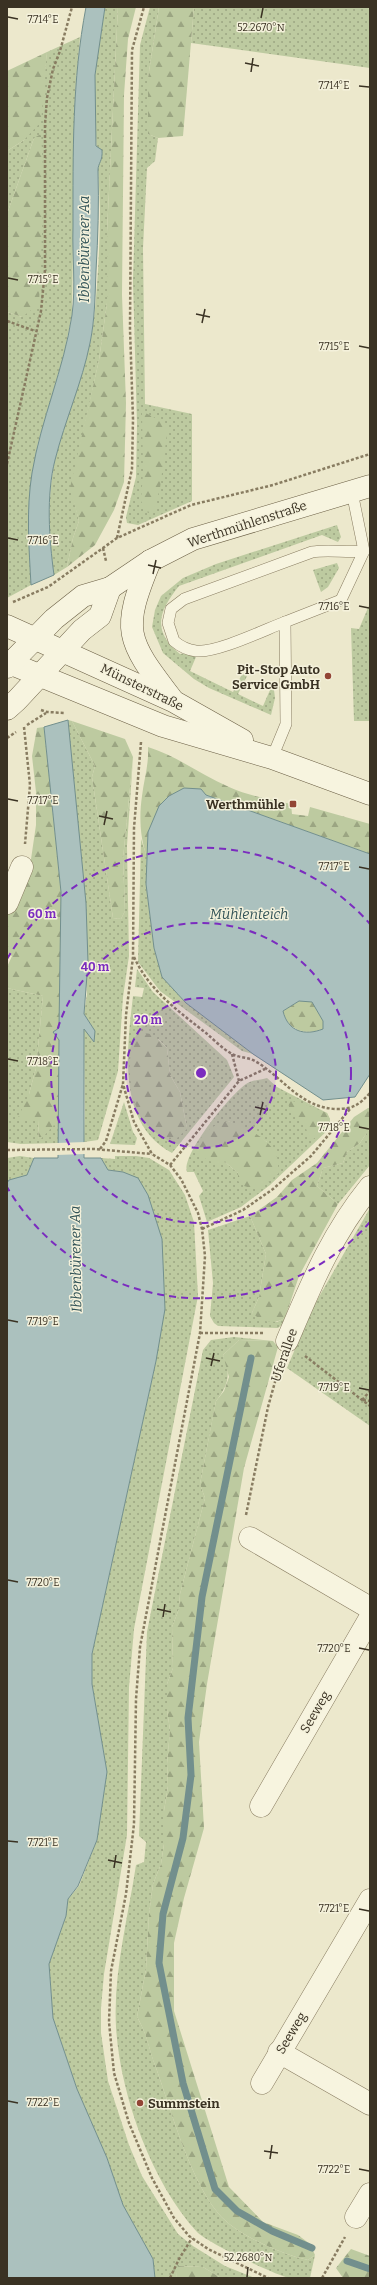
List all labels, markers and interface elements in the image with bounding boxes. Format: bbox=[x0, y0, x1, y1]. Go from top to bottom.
text: 7.714°E bbox=[28, 14, 58, 26]
text: 52.2670°N bbox=[237, 22, 285, 34]
text: 7.714°E bbox=[319, 80, 349, 92]
water label: Ibbenbürener Aa bbox=[76, 196, 93, 302]
text: 7.715°E bbox=[28, 274, 58, 286]
text: 7.715°E bbox=[319, 341, 349, 353]
street label: Werthmühlenstraße bbox=[186, 498, 308, 550]
text: 7.716°E bbox=[27, 535, 59, 547]
text: 7.716°E bbox=[318, 601, 350, 613]
street label: Münsterstraße bbox=[98, 661, 186, 713]
place label: Pit-Stop Auto Service GmbH bbox=[232, 662, 320, 692]
marker: Pit-Stop Auto Service GmbH bbox=[323, 671, 333, 681]
text: 7.717°E bbox=[28, 795, 58, 807]
place label: Werthmühle bbox=[206, 797, 285, 812]
marker: Werthmühle bbox=[288, 799, 298, 809]
text: 7.717°E bbox=[319, 861, 349, 873]
water label: Mühlenteich bbox=[210, 906, 288, 923]
text: 60 m bbox=[28, 907, 57, 921]
text: 40 m bbox=[81, 960, 110, 974]
text: 20 m bbox=[134, 1013, 163, 1027]
text: 7.718°E bbox=[27, 1056, 59, 1068]
centre of rings bbox=[194, 1066, 208, 1080]
text: 7.718°E bbox=[318, 1122, 350, 1134]
water label: Ibbenbürener Aa bbox=[67, 1205, 85, 1313]
text: 7.719°E bbox=[27, 1316, 59, 1328]
street label: Uferallee bbox=[268, 1326, 300, 1384]
text: 7.719°E bbox=[318, 1382, 350, 1394]
text: 7.720°E bbox=[26, 1577, 60, 1589]
text: 7.720°E bbox=[317, 1643, 351, 1655]
street label: Seeweg bbox=[297, 1688, 333, 1736]
text: 7.721°E bbox=[28, 1837, 58, 1849]
text: 7.721°E bbox=[319, 1903, 349, 1915]
street label: Seeweg bbox=[273, 2009, 309, 2057]
place label: Summstein bbox=[148, 2096, 220, 2111]
text: 7.722°E bbox=[27, 2097, 59, 2109]
marker: Summstein bbox=[135, 2098, 145, 2108]
text: 7.722°E bbox=[318, 2164, 350, 2176]
text: 52.2680°N bbox=[224, 2252, 272, 2264]

